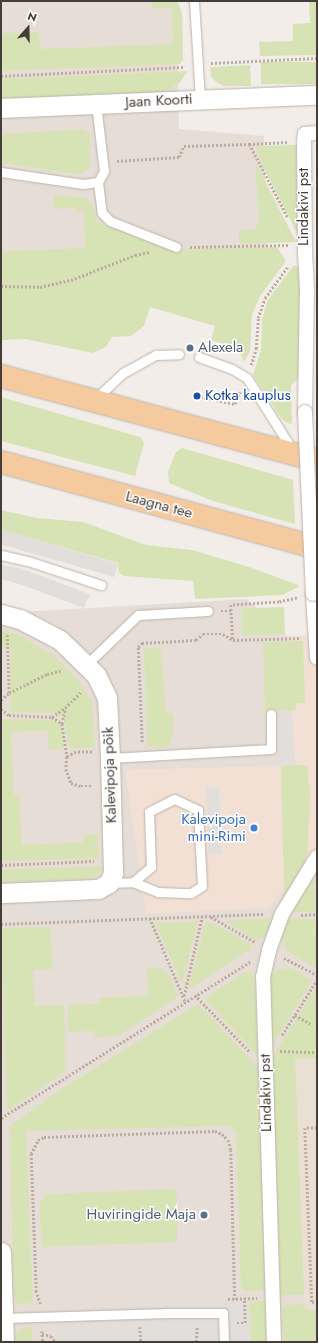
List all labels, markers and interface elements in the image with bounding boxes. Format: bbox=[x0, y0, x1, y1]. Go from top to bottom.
north arrow bbox=[8, 8, 48, 48]
text: N bbox=[25, 8, 39, 26]
street label: Jaan Koorti bbox=[125, 90, 193, 112]
street label: Lindakivi pst bbox=[295, 168, 313, 246]
place label: Alexela bbox=[198, 339, 243, 357]
marker: Alexela bbox=[185, 343, 195, 353]
place label: Kotka kauplus bbox=[205, 387, 291, 405]
marker: Kotka kauplus bbox=[192, 391, 202, 401]
street label: Laagna tee bbox=[124, 487, 194, 523]
street label: Kalevipoja põik bbox=[99, 726, 121, 824]
place label: Kalevipoja mini-Rimi bbox=[181, 810, 246, 845]
marker: Kalevipoja mini-Rimi bbox=[249, 823, 259, 833]
street label: Lindakivi pst bbox=[256, 1054, 276, 1132]
place label: Huviringide Maja bbox=[86, 1206, 196, 1224]
marker: Huviringide Maja bbox=[199, 1210, 209, 1220]

